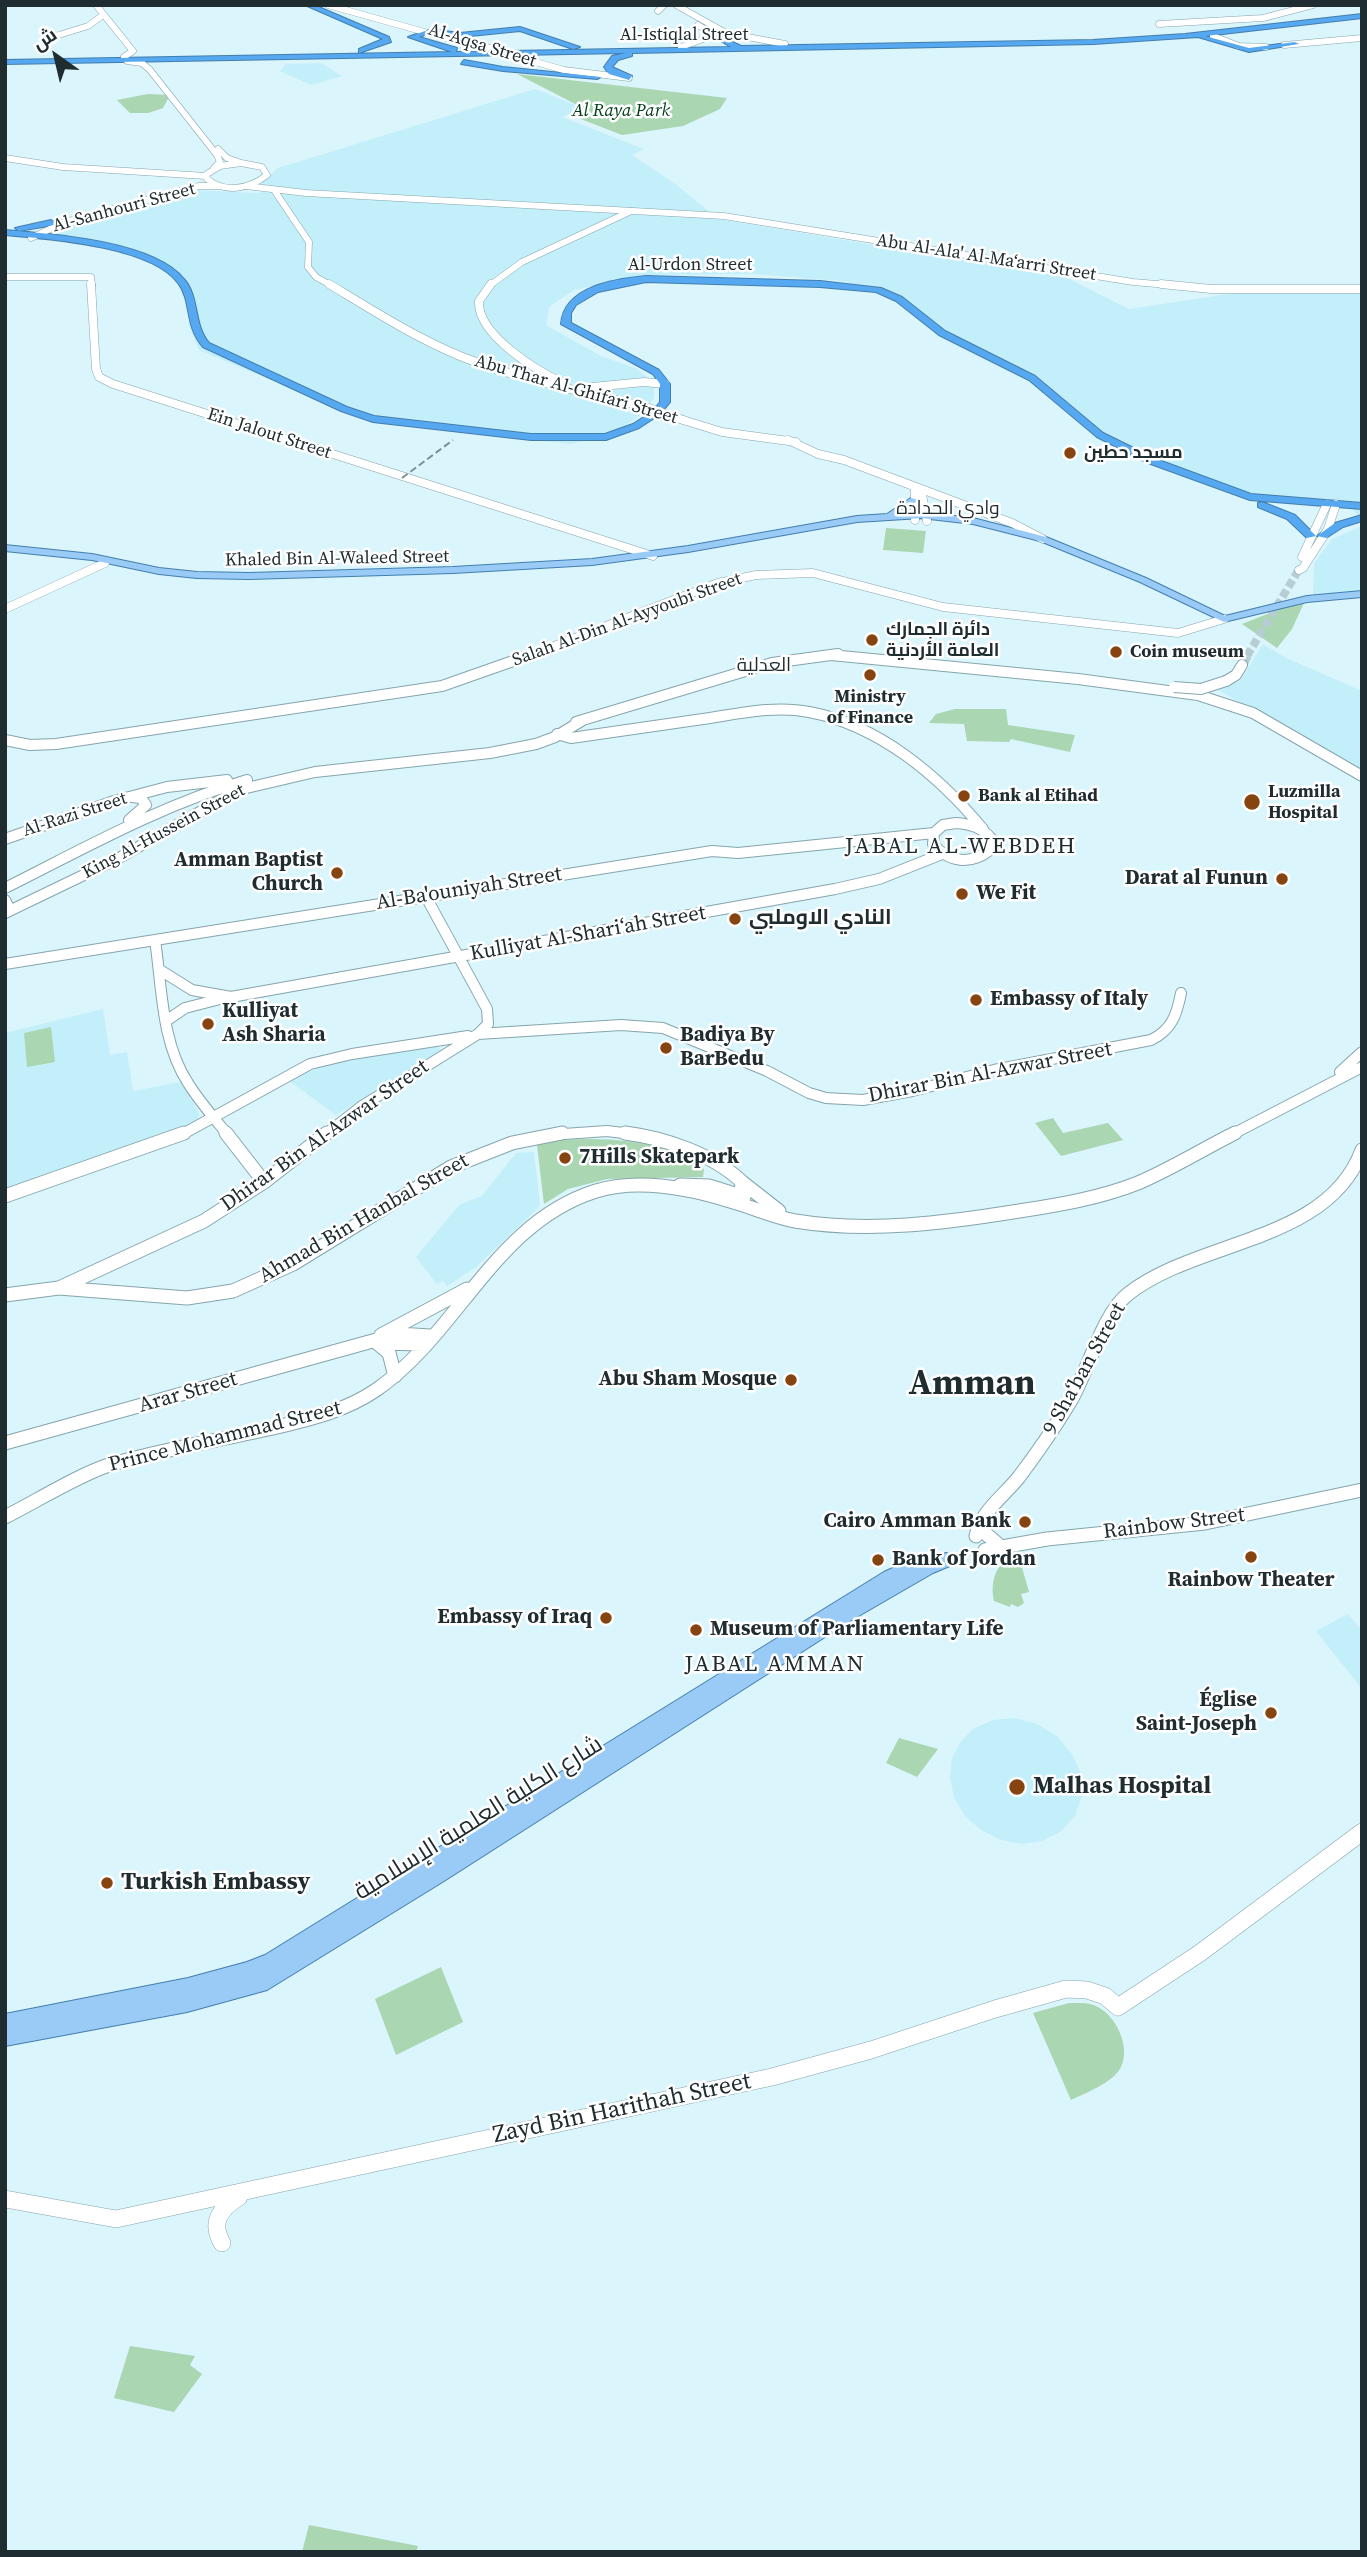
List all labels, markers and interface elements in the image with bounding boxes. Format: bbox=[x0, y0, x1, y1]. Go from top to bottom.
street label: Al-Aqsa Street bbox=[425, 19, 539, 73]
north arrow bbox=[21, 21, 91, 91]
text: ش bbox=[27, 21, 62, 56]
street label: Al-Istiqlal Street bbox=[620, 24, 748, 46]
park label: Al Raya Park bbox=[572, 100, 670, 122]
street label: Al-Sanhouri Street bbox=[50, 179, 198, 237]
street label: Abu Al-Ala' Al-Maʻarri Street bbox=[875, 230, 1097, 286]
street label: Al-Urdon Street bbox=[628, 254, 752, 276]
street label: Abu Thar Al-Ghifari Street bbox=[472, 351, 680, 429]
street label: Ein Jalout Street bbox=[204, 404, 334, 464]
place label: مسجد حطين bbox=[1084, 442, 1183, 464]
marker: مسجد حطين bbox=[1062, 445, 1078, 461]
district label: وادي الحدادة bbox=[896, 498, 1000, 520]
street label: Khaled Bin Al-Waleed Street bbox=[225, 546, 449, 572]
street label: Salah Al-Din Al-Ayyoubi Street bbox=[509, 568, 745, 672]
place label: دائرة الجمارك العامة الأردنية bbox=[886, 619, 999, 662]
marker: دائرة الجمارك العامة الأردنية bbox=[864, 632, 880, 648]
place label: Coin museum bbox=[1130, 641, 1244, 663]
marker: Coin museum bbox=[1108, 644, 1124, 660]
district label: العدلية bbox=[737, 655, 791, 677]
marker: Ministry of Finance bbox=[862, 667, 878, 683]
place label: Ministry of Finance bbox=[827, 686, 913, 728]
street label: King Al-Hussein Street bbox=[79, 780, 249, 884]
place label: Luzmilla Hospital bbox=[1268, 781, 1340, 824]
place label: Bank al Etihad bbox=[978, 785, 1098, 807]
street label: Al-Razi Street bbox=[20, 788, 130, 842]
marker: Bank al Etihad bbox=[956, 788, 972, 804]
marker: Luzmilla Hospital bbox=[1242, 792, 1262, 812]
district label: JABAL AL-WEBDEH bbox=[847, 833, 1075, 861]
place label: Amman Baptist Church bbox=[174, 848, 323, 898]
street label: Al-Ba'ouniyah Street bbox=[374, 862, 564, 916]
marker: Amman Baptist Church bbox=[329, 865, 345, 881]
place label: Darat al Funun bbox=[1125, 866, 1268, 892]
marker: Darat al Funun bbox=[1274, 871, 1290, 887]
place label: We Fit bbox=[976, 881, 1036, 907]
marker: We Fit bbox=[954, 886, 970, 902]
street label: Kulliyat Al-Shariʻah Street bbox=[468, 901, 708, 967]
place label: النادي الاوملبي bbox=[749, 906, 892, 932]
marker: النادي الاوملبي bbox=[727, 911, 743, 927]
place label: Embassy of Italy bbox=[990, 987, 1148, 1013]
marker: Embassy of Italy bbox=[968, 992, 984, 1008]
place label: Kulliyat Ash Sharia bbox=[222, 999, 326, 1049]
marker: Kulliyat Ash Sharia bbox=[200, 1016, 216, 1032]
place label: Badiya By BarBedu bbox=[680, 1023, 775, 1073]
street label: Dhirar Bin Al-Azwar Street bbox=[866, 1037, 1114, 1109]
marker: Badiya By BarBedu bbox=[658, 1040, 674, 1056]
street label: Dhirar Bin Al-Azwar Street bbox=[216, 1055, 434, 1217]
place label: 7Hills Skatepark bbox=[579, 1145, 739, 1171]
street label: Ahmad Bin Hanbal Street bbox=[255, 1149, 473, 1289]
marker: 7Hills Skatepark bbox=[557, 1150, 573, 1166]
street label: 9 Shaʻban Street bbox=[1038, 1298, 1132, 1440]
district label: Amman bbox=[909, 1364, 1035, 1406]
street label: Arar Street bbox=[136, 1367, 240, 1419]
place label: Abu Sham Mosque bbox=[599, 1367, 777, 1393]
marker: Abu Sham Mosque bbox=[783, 1372, 799, 1388]
street label: Prince Mohammad Street bbox=[106, 1396, 344, 1478]
street label: Rainbow Street bbox=[1102, 1503, 1246, 1545]
place label: Cairo Amman Bank bbox=[823, 1509, 1011, 1535]
marker: Cairo Amman Bank bbox=[1017, 1514, 1033, 1530]
place label: Bank of Jordan bbox=[892, 1547, 1036, 1573]
marker: Rainbow Theater bbox=[1243, 1549, 1259, 1565]
marker: Bank of Jordan bbox=[870, 1552, 886, 1568]
place label: Rainbow Theater bbox=[1167, 1568, 1335, 1594]
place label: Embassy of Iraq bbox=[437, 1605, 592, 1631]
marker: Embassy of Iraq bbox=[598, 1610, 614, 1626]
place label: Museum of Parliamentary Life bbox=[710, 1617, 1004, 1643]
marker: Museum of Parliamentary Life bbox=[688, 1622, 704, 1638]
district label: JABAL AMMAN bbox=[686, 1651, 864, 1679]
place label: Église Saint-Joseph bbox=[1136, 1688, 1257, 1738]
marker: Église Saint-Joseph bbox=[1263, 1705, 1279, 1721]
street label: شارع الكلية العلمية الإسلامية bbox=[349, 1731, 609, 1907]
place label: Malhas Hospital bbox=[1033, 1773, 1211, 1801]
marker: Malhas Hospital bbox=[1007, 1777, 1027, 1797]
place label: Turkish Embassy bbox=[121, 1869, 310, 1897]
marker: Turkish Embassy bbox=[99, 1875, 115, 1891]
street label: Zayd Bin Harithah Street bbox=[490, 2068, 754, 2150]

